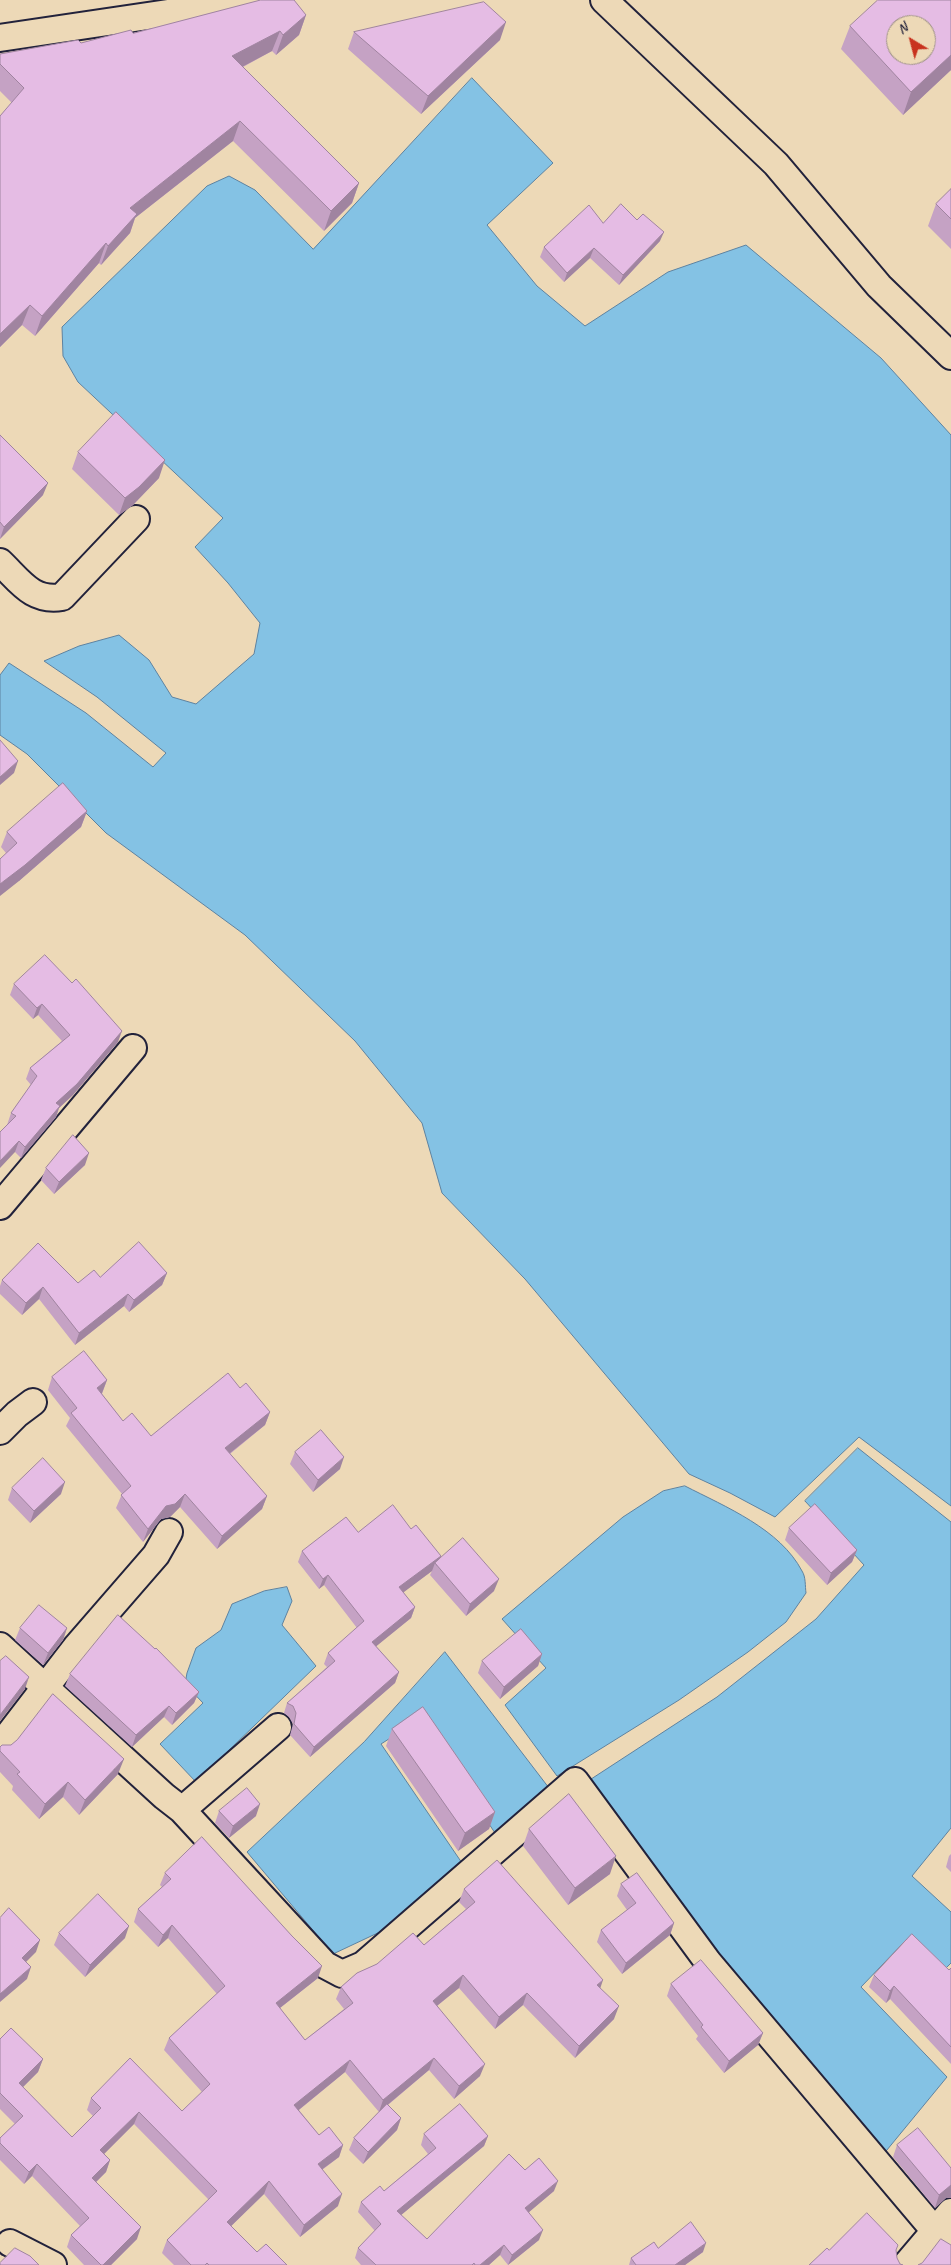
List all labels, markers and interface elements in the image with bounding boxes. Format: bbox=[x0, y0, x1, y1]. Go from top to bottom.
north arrow bbox=[886, 15, 936, 65]
text: N bbox=[894, 19, 911, 38]

